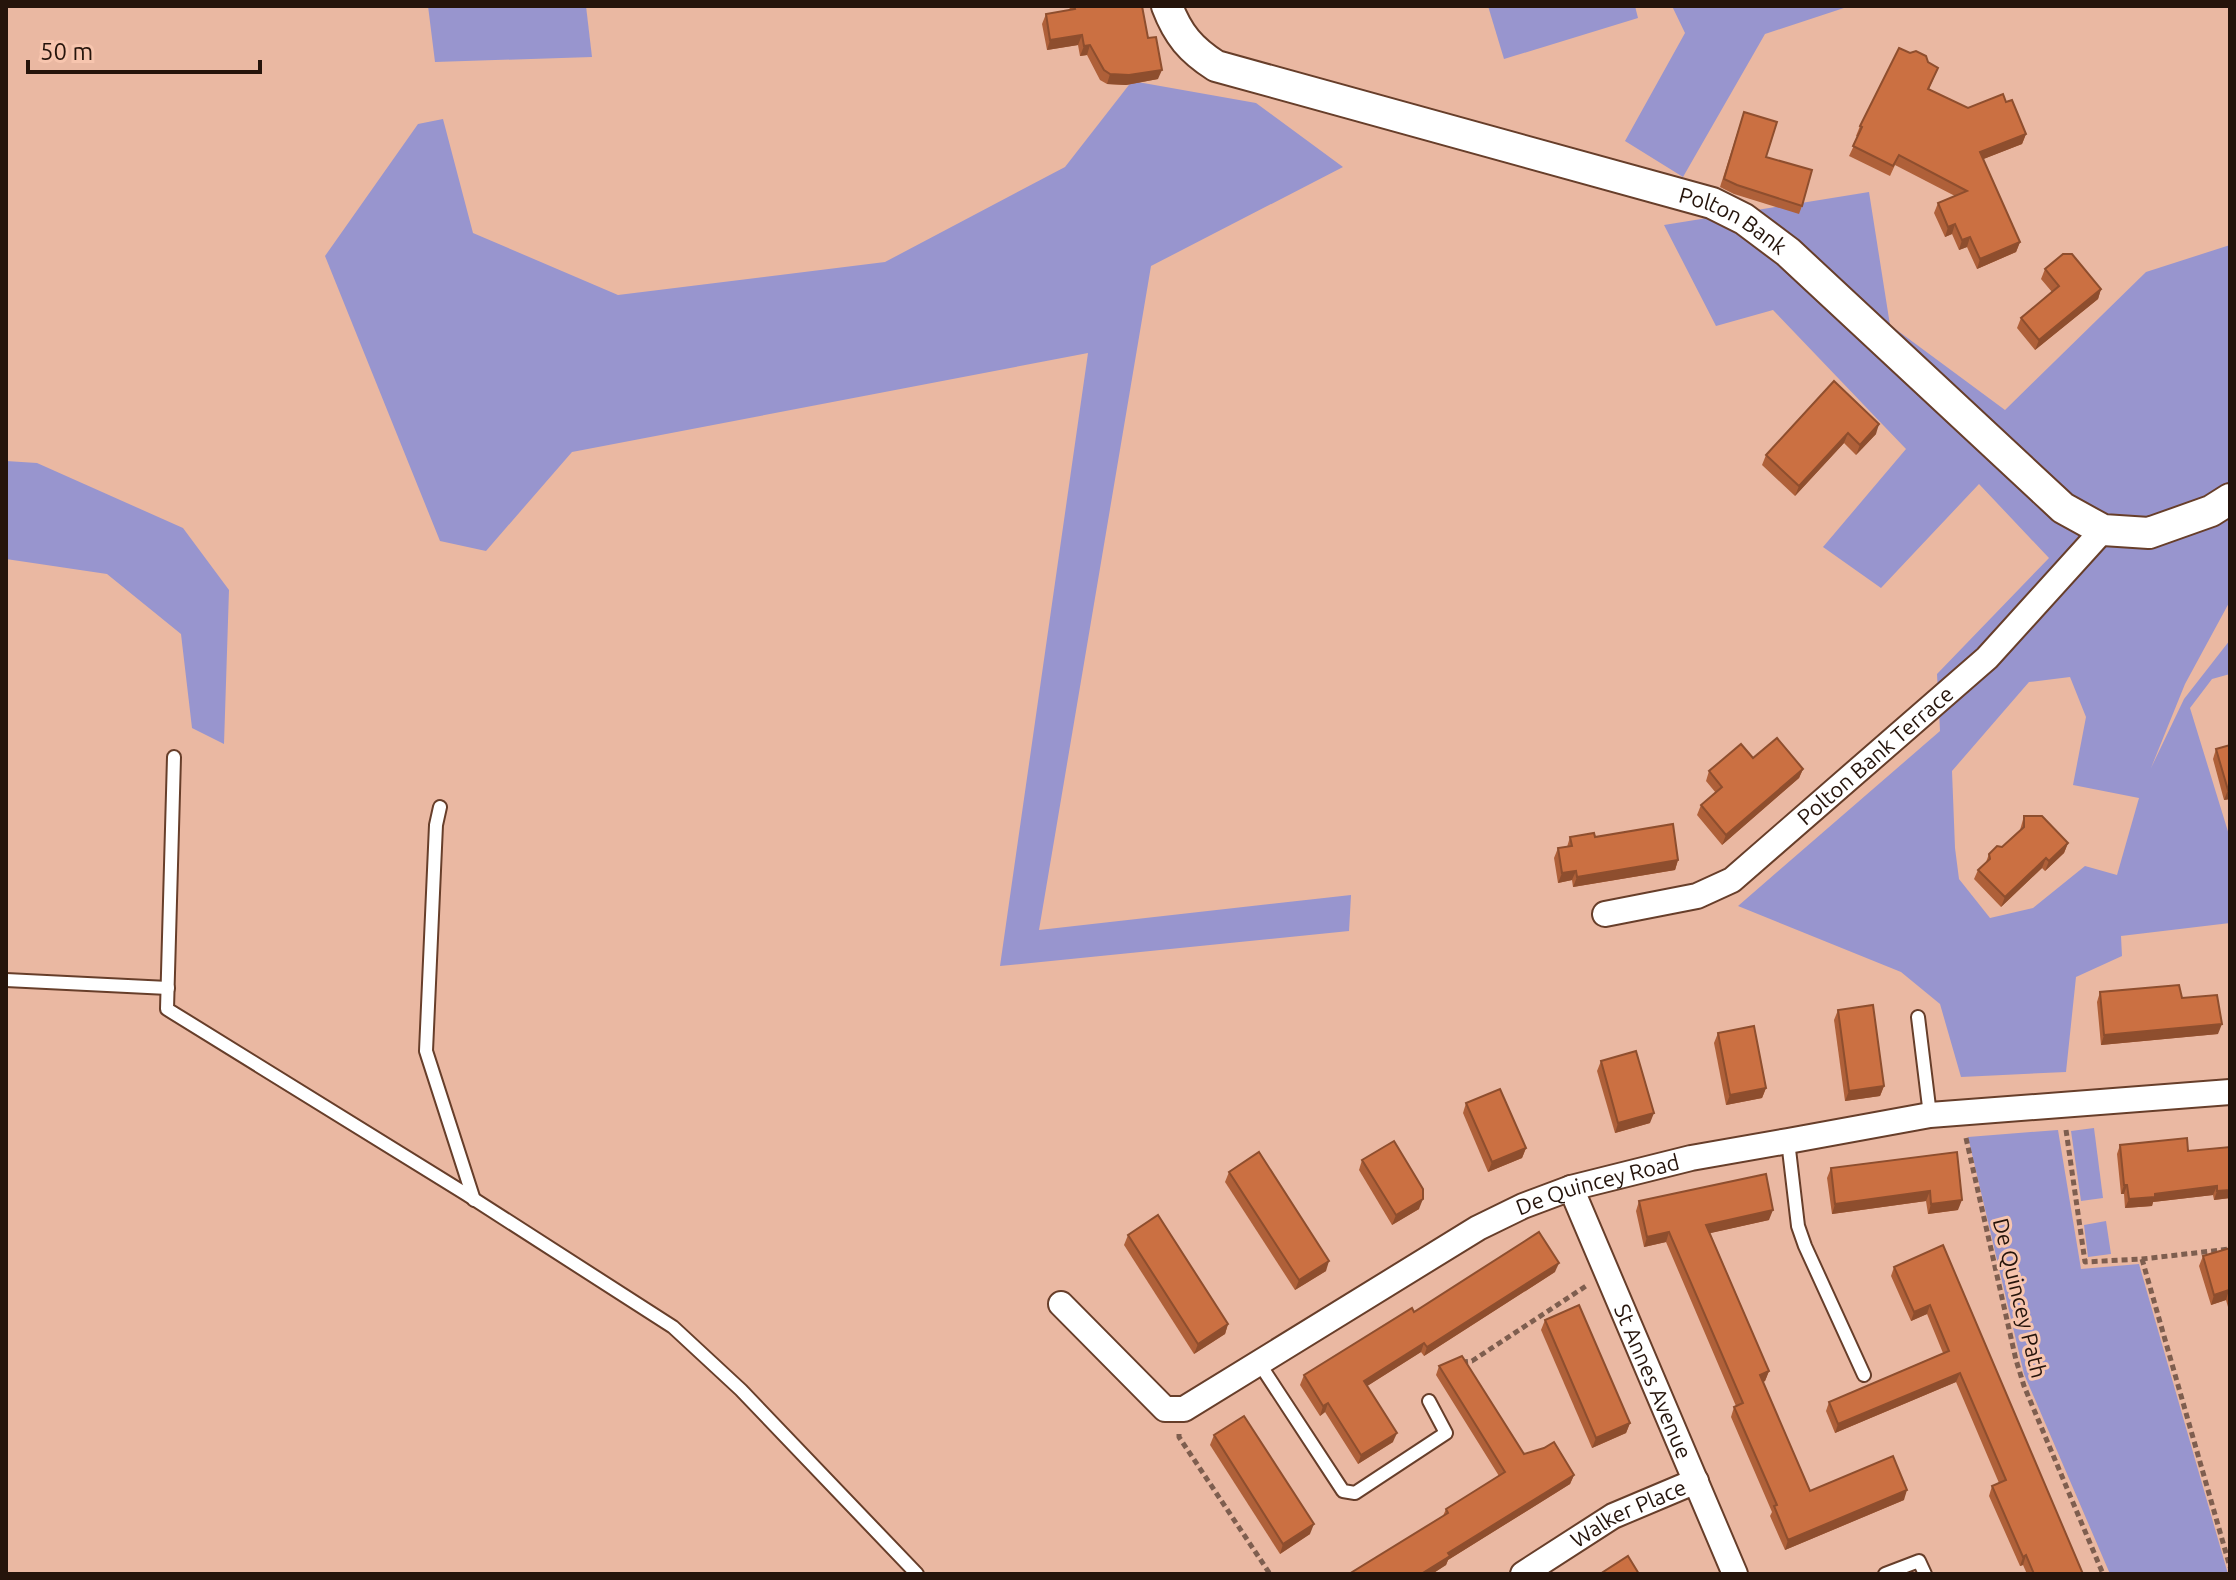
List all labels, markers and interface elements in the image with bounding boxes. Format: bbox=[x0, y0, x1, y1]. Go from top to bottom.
scale bar bbox=[28, 24, 260, 74]
text: 50 m bbox=[40, 38, 93, 65]
street label: Polton Bank bbox=[1677, 182, 1792, 259]
street label: Polton Bank Terrace bbox=[1792, 680, 1958, 830]
street label: De Quincey Road bbox=[1512, 1148, 1682, 1220]
street label: De Quincey Path bbox=[1989, 1215, 2052, 1380]
street label: St Annes Avenue bbox=[1610, 1300, 1697, 1462]
street label: Walker Place bbox=[1566, 1474, 1689, 1552]

